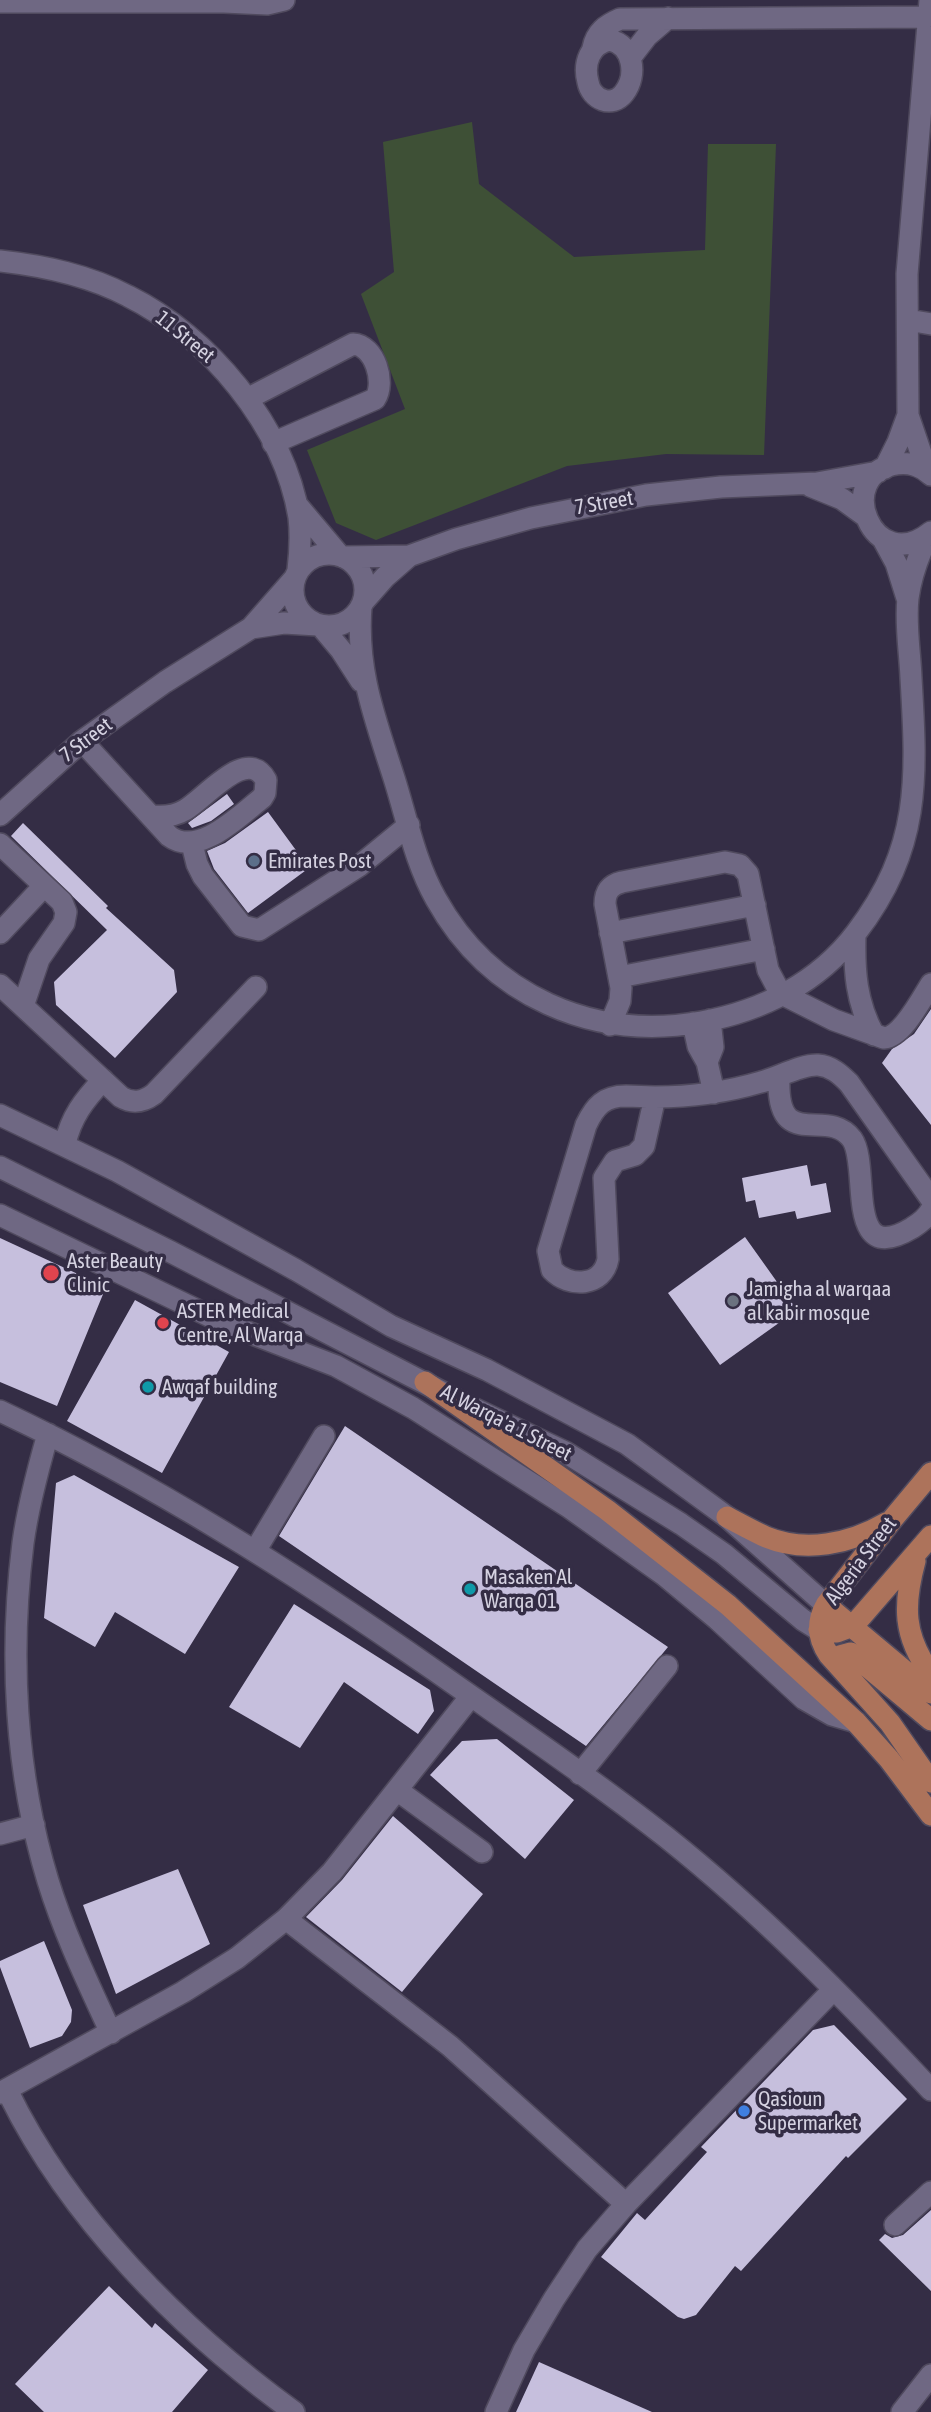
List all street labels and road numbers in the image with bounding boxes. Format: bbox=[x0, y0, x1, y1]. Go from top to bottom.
street label: 11 Street bbox=[150, 306, 220, 368]
street label: 7 Street bbox=[573, 485, 635, 521]
street label: 7 Street bbox=[55, 712, 117, 768]
street label: Al Warqa'a 1 Street bbox=[436, 1379, 576, 1467]
street label: Algeria Street bbox=[820, 1512, 902, 1610]

